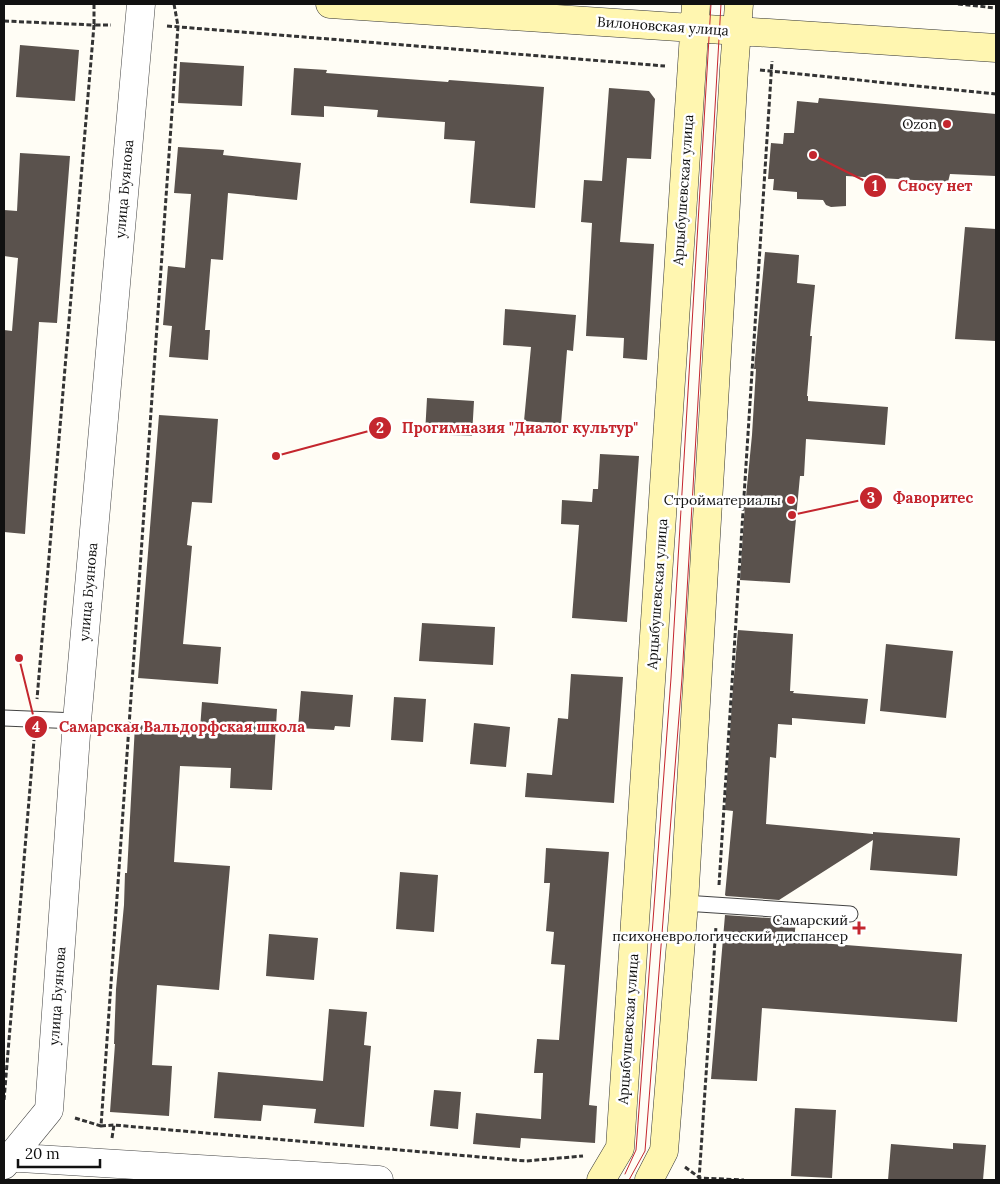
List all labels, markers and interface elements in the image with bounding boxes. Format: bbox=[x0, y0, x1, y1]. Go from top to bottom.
street label: Вилоновская улица bbox=[597, 12, 729, 40]
street label: Арцыбушевская улица bbox=[669, 114, 697, 267]
place label: Ozon bbox=[902, 115, 937, 133]
marker: Ozon bbox=[941, 118, 953, 130]
street label: улица Буянова bbox=[111, 139, 137, 239]
callout: Сносу нет bbox=[863, 171, 982, 201]
text: 1 bbox=[872, 176, 878, 195]
text: Сносу нет bbox=[898, 176, 972, 195]
callout: Прогимназия "Диалог культур" bbox=[367, 413, 648, 443]
text: 2 bbox=[376, 418, 384, 437]
text: Прогимназия "Диалог культур" bbox=[402, 418, 638, 437]
callout: Фаворитес bbox=[858, 483, 984, 513]
text: 3 bbox=[867, 488, 875, 507]
text: Фаворитес bbox=[893, 488, 973, 507]
place label: Стройматериалы bbox=[664, 491, 781, 509]
marker: Стройматериалы bbox=[785, 494, 797, 506]
street label: Арцыбушевская улица bbox=[643, 518, 671, 671]
street label: улица Буянова bbox=[75, 542, 101, 642]
callout: Самарская Вальдорфская школа bbox=[24, 712, 315, 742]
text: 4 bbox=[32, 717, 40, 736]
text: Самарская Вальдорфская школа bbox=[59, 717, 305, 736]
place label: Самарский психоневрологический диспансер bbox=[612, 911, 848, 945]
marker: Самарский психоневрологический диспансер bbox=[852, 921, 866, 935]
street label: улица Буянова bbox=[45, 946, 69, 1046]
street label: Арцыбушевская улица bbox=[614, 953, 642, 1106]
scale bar bbox=[18, 1136, 100, 1168]
text: 20 m bbox=[25, 1144, 60, 1163]

